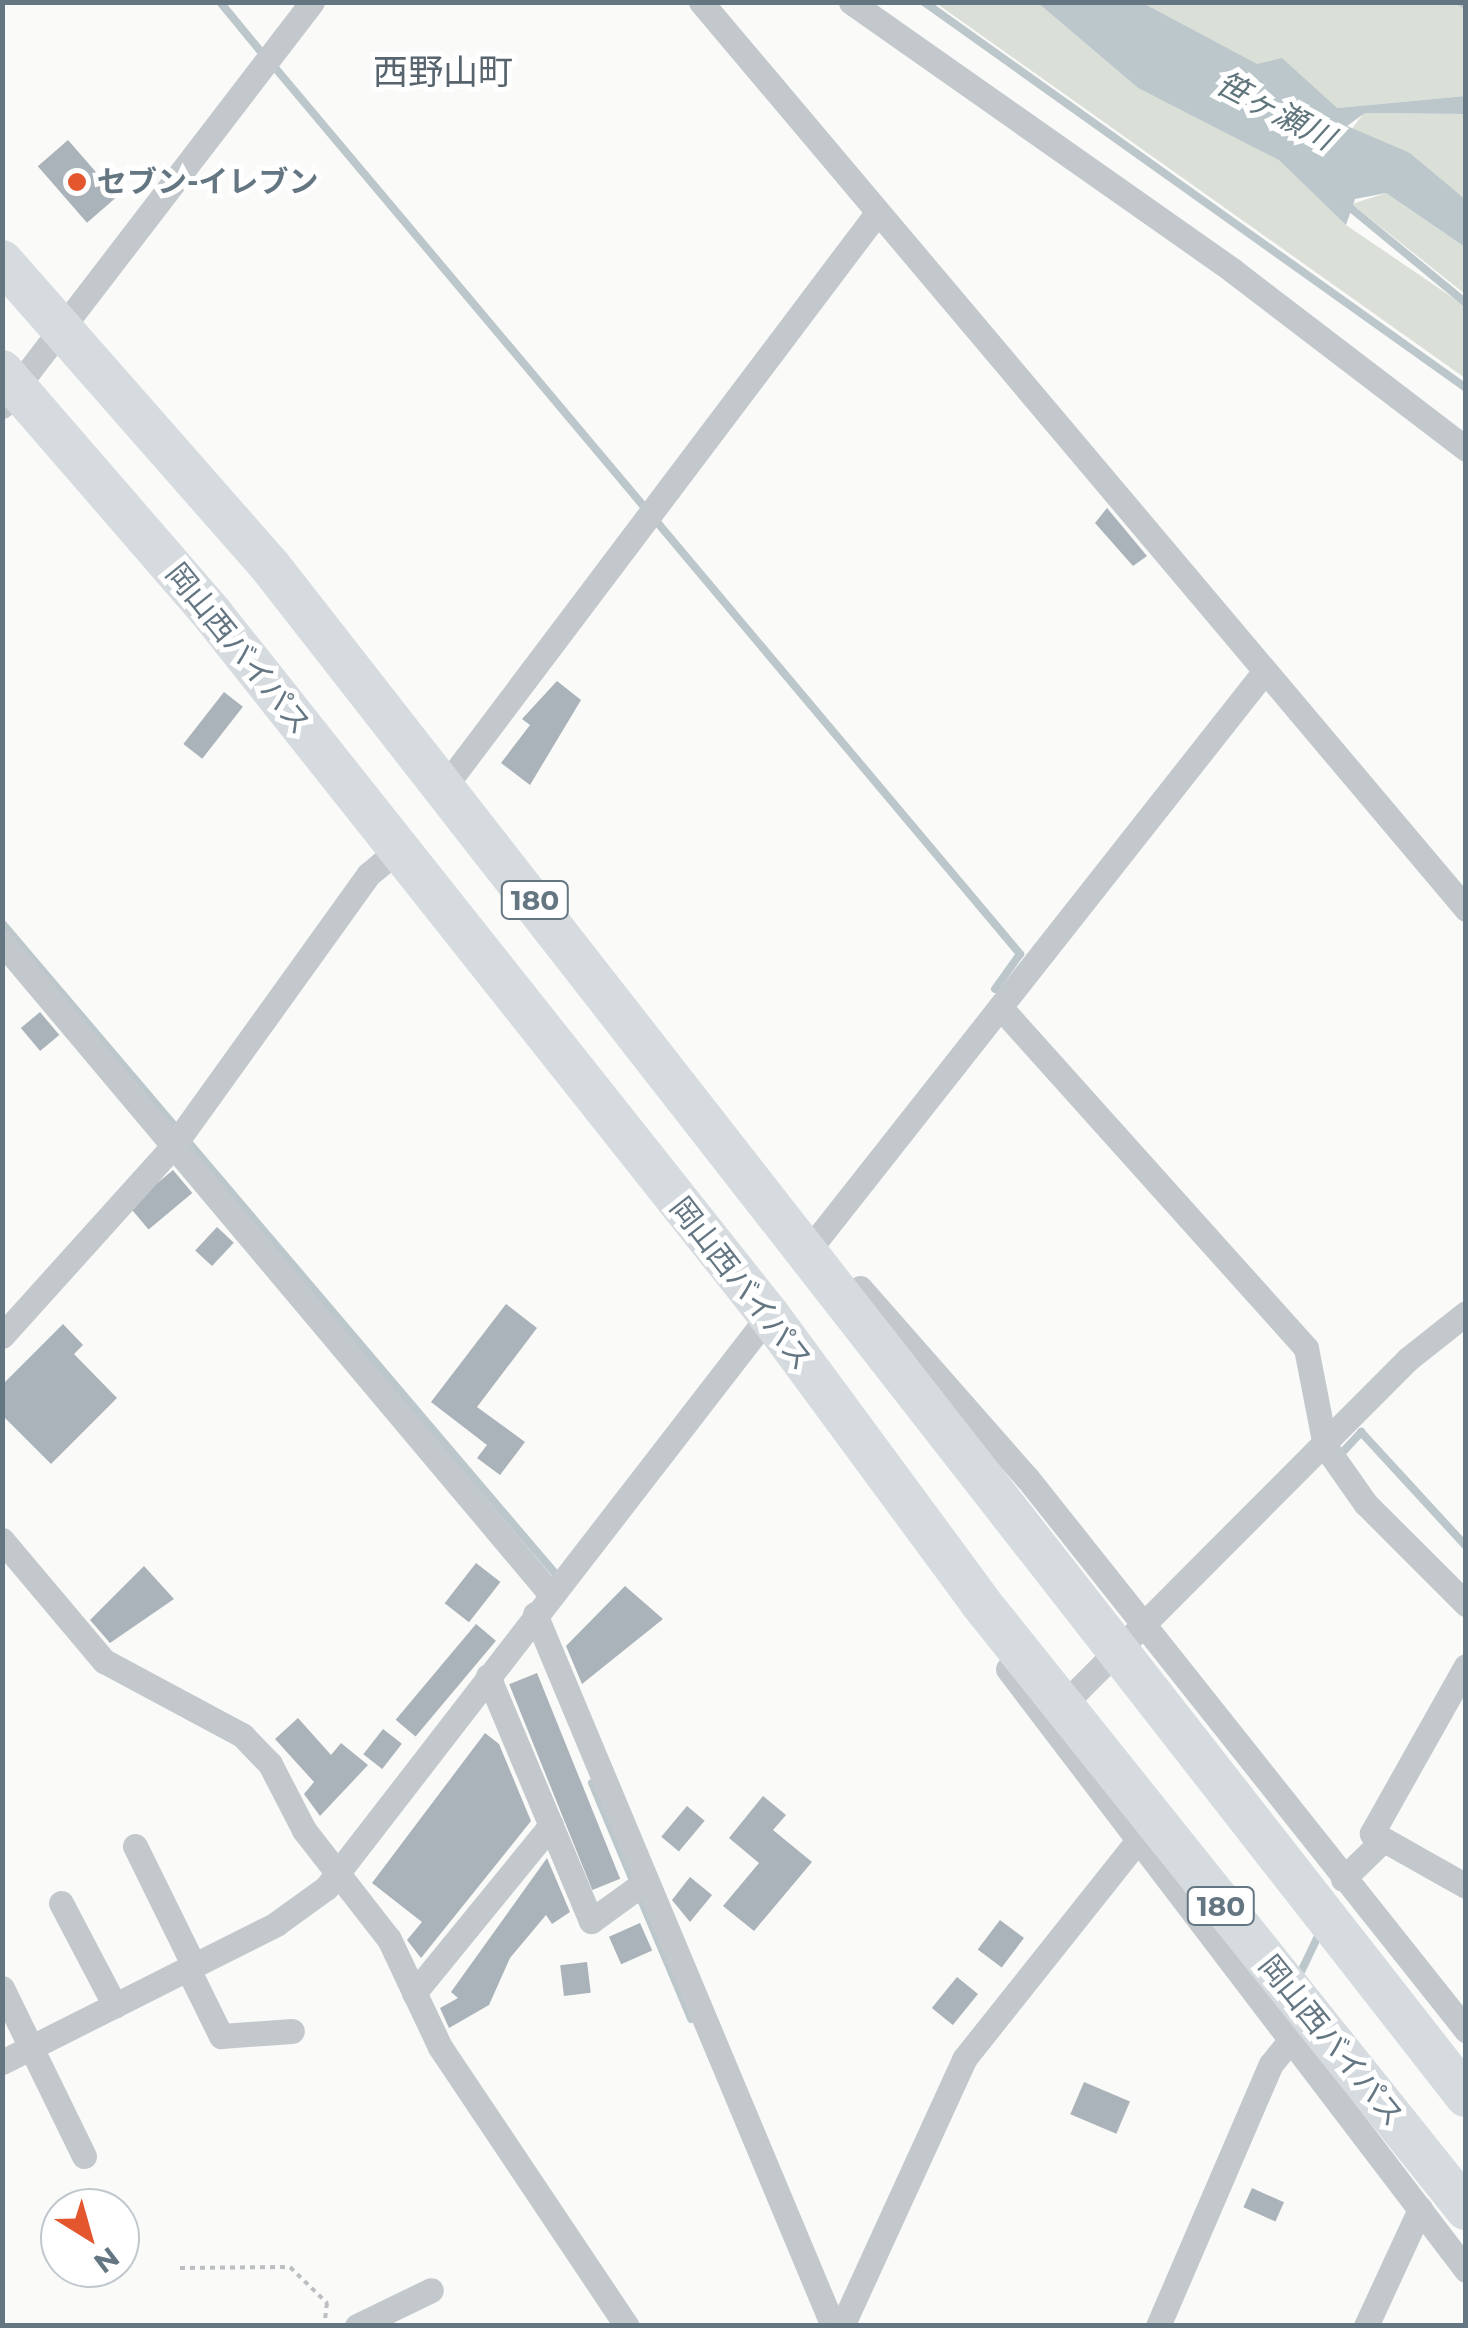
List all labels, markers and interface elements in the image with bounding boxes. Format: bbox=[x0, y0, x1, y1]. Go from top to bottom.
district label: 西野山町 bbox=[373, 51, 513, 93]
water label: 笹ヶ瀬川 bbox=[1209, 64, 1341, 158]
place label: セブン-イレブン bbox=[97, 164, 319, 200]
marker: セブン-イレブン bbox=[66, 171, 88, 193]
street label: 岡山西バイパス bbox=[158, 556, 318, 742]
road number: 180 bbox=[500, 877, 570, 923]
street label: 岡山西バイパス bbox=[662, 1190, 820, 1378]
road number: 180 bbox=[1186, 1883, 1256, 1929]
street label: 岡山西バイパス bbox=[1251, 1948, 1411, 2134]
north arrow bbox=[40, 2188, 140, 2288]
text: N bbox=[88, 2240, 126, 2281]

